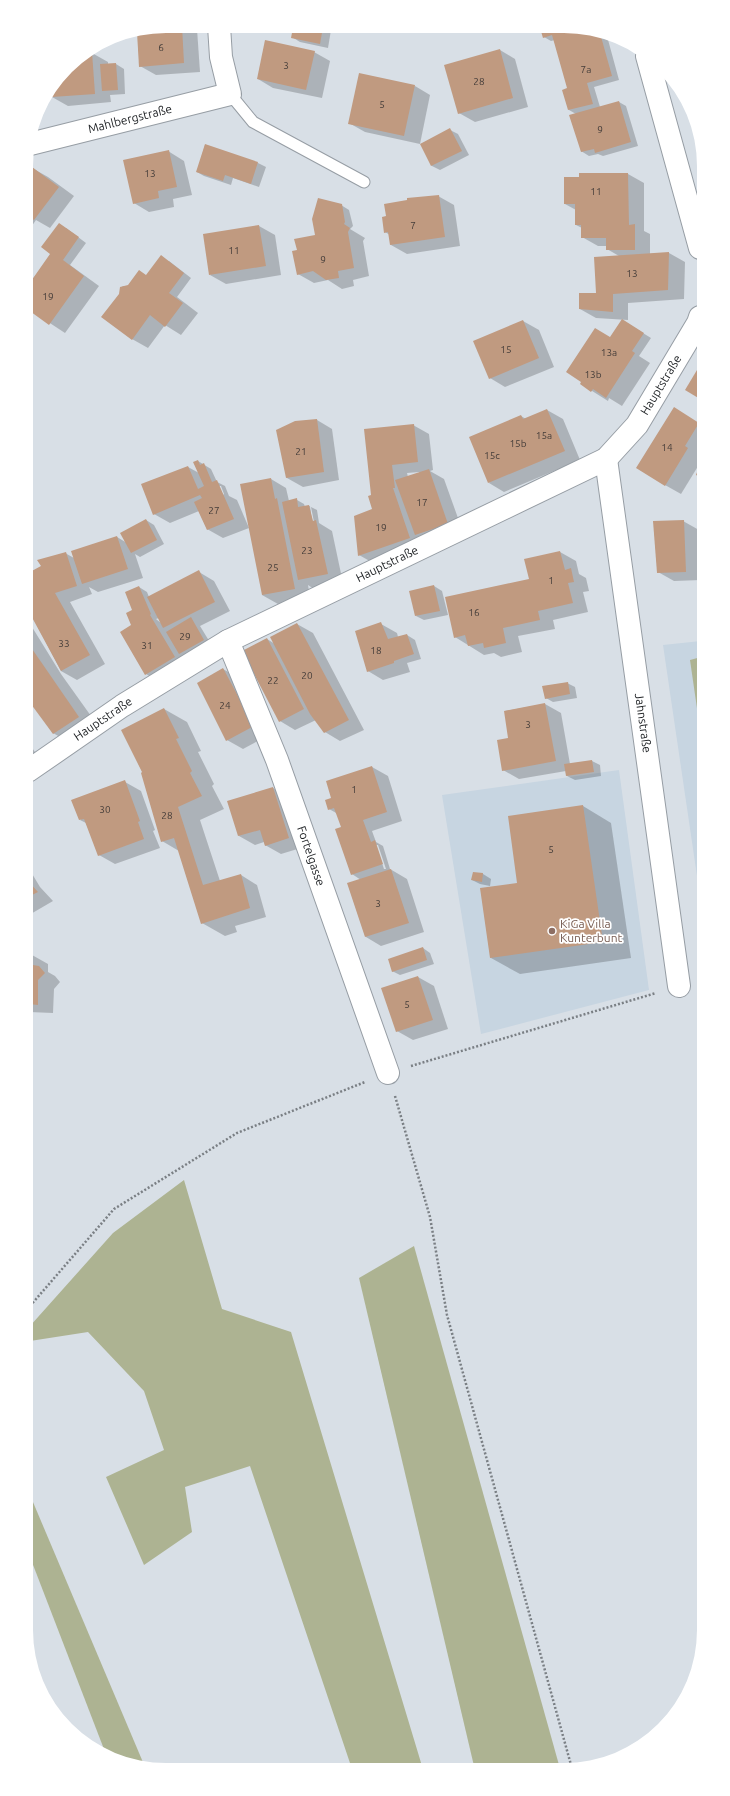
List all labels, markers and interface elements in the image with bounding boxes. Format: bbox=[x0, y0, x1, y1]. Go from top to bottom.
house number: 6 bbox=[158, 42, 164, 53]
house number: 3 bbox=[283, 60, 289, 71]
house number: 7a bbox=[581, 64, 591, 75]
house number: 28 bbox=[473, 76, 485, 87]
house number: 5 bbox=[379, 99, 385, 110]
street label: Mahlbergstraße bbox=[87, 102, 173, 135]
house number: 9 bbox=[597, 124, 603, 135]
house number: 13 bbox=[144, 168, 156, 179]
house number: 11 bbox=[590, 186, 602, 197]
house number: 7 bbox=[410, 220, 416, 231]
house number: 11 bbox=[228, 245, 240, 256]
house number: 9 bbox=[320, 254, 326, 265]
house number: 13 bbox=[626, 268, 638, 279]
house number: 19 bbox=[42, 291, 54, 302]
house number: 15 bbox=[500, 344, 512, 355]
house number: 13a bbox=[601, 347, 617, 358]
street label: Hauptstraße bbox=[638, 352, 684, 417]
house number: 13b bbox=[584, 369, 602, 380]
house number: 15a bbox=[536, 430, 552, 441]
house number: 15b bbox=[509, 438, 527, 449]
house number: 14 bbox=[661, 442, 673, 453]
house number: 21 bbox=[295, 446, 307, 457]
house number: 15c bbox=[484, 450, 500, 461]
house number: 17 bbox=[416, 497, 428, 508]
house number: 27 bbox=[208, 505, 220, 516]
house number: 19 bbox=[375, 522, 387, 533]
street label: Hauptstraße bbox=[354, 543, 420, 584]
house number: 23 bbox=[301, 545, 313, 556]
house number: 25 bbox=[267, 562, 279, 573]
house number: 1 bbox=[548, 575, 554, 586]
house number: 16 bbox=[468, 607, 480, 618]
house number: 29 bbox=[179, 631, 191, 642]
house number: 33 bbox=[58, 638, 70, 649]
house number: 31 bbox=[141, 640, 153, 651]
house number: 18 bbox=[370, 645, 382, 656]
house number: 20 bbox=[301, 670, 313, 681]
house number: 22 bbox=[267, 675, 279, 686]
street label: Jahnstraße bbox=[633, 692, 654, 754]
street label: Hauptstraße bbox=[71, 694, 134, 743]
house number: 24 bbox=[219, 700, 231, 711]
house number: 3 bbox=[525, 719, 531, 730]
house number: 1 bbox=[351, 784, 357, 795]
house number: 30 bbox=[99, 804, 111, 815]
house number: 28 bbox=[161, 810, 173, 821]
street label: Fortelgasse bbox=[295, 824, 328, 887]
house number: 5 bbox=[548, 844, 554, 855]
house number: 3 bbox=[375, 898, 381, 909]
place label: KiGa Villa Kunterbunt bbox=[560, 917, 623, 944]
marker: KiGa Villa Kunterbunt bbox=[547, 926, 557, 936]
house number: 5 bbox=[404, 999, 410, 1010]

